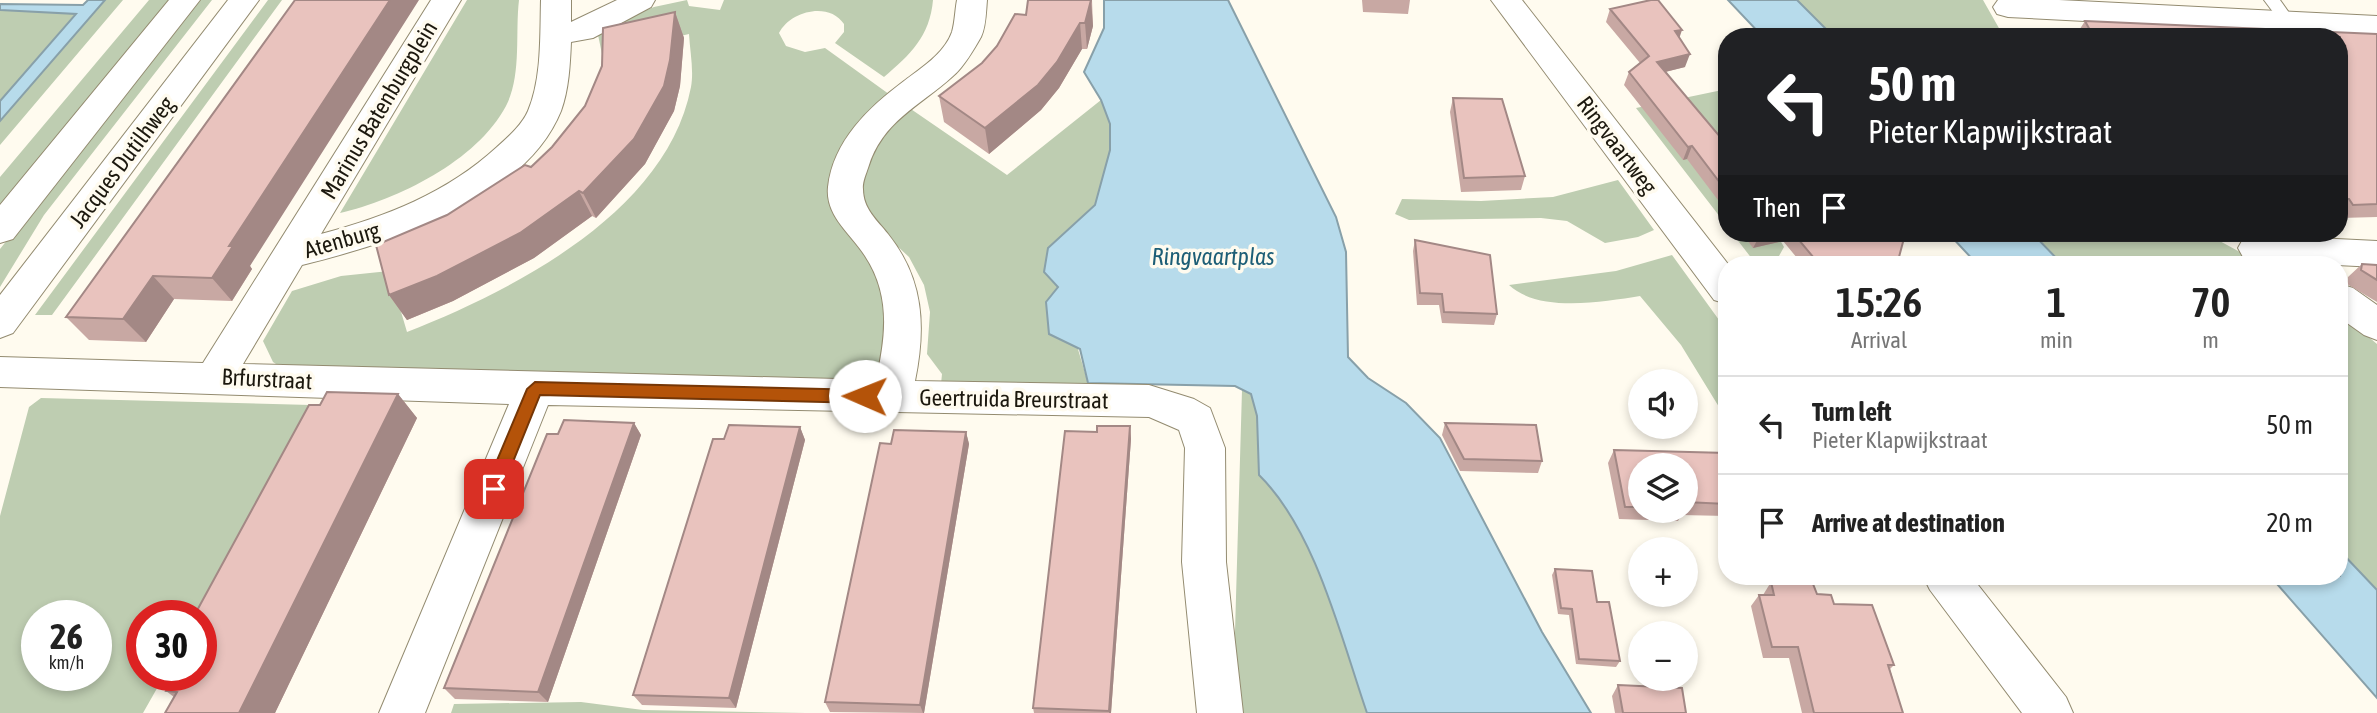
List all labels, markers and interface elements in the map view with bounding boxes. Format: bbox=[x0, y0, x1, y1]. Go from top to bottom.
street label: Marinus Batenburgplein bbox=[316, 16, 442, 204]
text: 50 m bbox=[1868, 55, 1956, 111]
icon: left bbox=[1753, 56, 1844, 147]
street label: Jacques Dutilhweg bbox=[64, 91, 180, 233]
street label: Ringvaartweg bbox=[1572, 91, 1662, 199]
text: Pieter Klapwijkstraat bbox=[1868, 113, 2112, 150]
icon: arrive bbox=[1815, 189, 1853, 227]
text: Then bbox=[1753, 193, 1801, 223]
street label: Atenburg bbox=[301, 217, 383, 263]
water label: Ringvaartplas bbox=[1151, 243, 1275, 270]
text: 15:26 bbox=[1836, 278, 1922, 326]
text: 1 bbox=[2047, 278, 2066, 326]
text: 70 bbox=[2191, 278, 2230, 326]
text: Arrival bbox=[1851, 327, 1907, 353]
text: min bbox=[2040, 327, 2073, 353]
text: m bbox=[2202, 327, 2219, 353]
position arrow bbox=[828, 359, 902, 433]
street label: Brfurstraat bbox=[221, 364, 313, 394]
map controls bbox=[1628, 369, 1698, 691]
button: sound bbox=[1628, 369, 1698, 439]
street label: Geertruida Breurstraat bbox=[919, 384, 1109, 414]
text: Turn left bbox=[1812, 397, 1892, 427]
icon: left bbox=[1753, 406, 1791, 444]
text: 50 m bbox=[2266, 410, 2313, 440]
text: Pieter Klapwijkstraat bbox=[1812, 427, 1988, 453]
button: layers bbox=[1628, 453, 1698, 523]
pin bbox=[464, 459, 524, 519]
icon: arrive bbox=[475, 470, 513, 508]
icon: arrive bbox=[1753, 504, 1791, 542]
text: Arrive at destination bbox=[1812, 508, 2005, 538]
text: 20 m bbox=[2266, 508, 2313, 538]
button: + bbox=[1628, 537, 1698, 607]
speed limit sign: 30 bbox=[126, 600, 217, 691]
text: 26 bbox=[50, 616, 83, 656]
button: − bbox=[1628, 621, 1698, 691]
text: km/h bbox=[49, 652, 84, 673]

